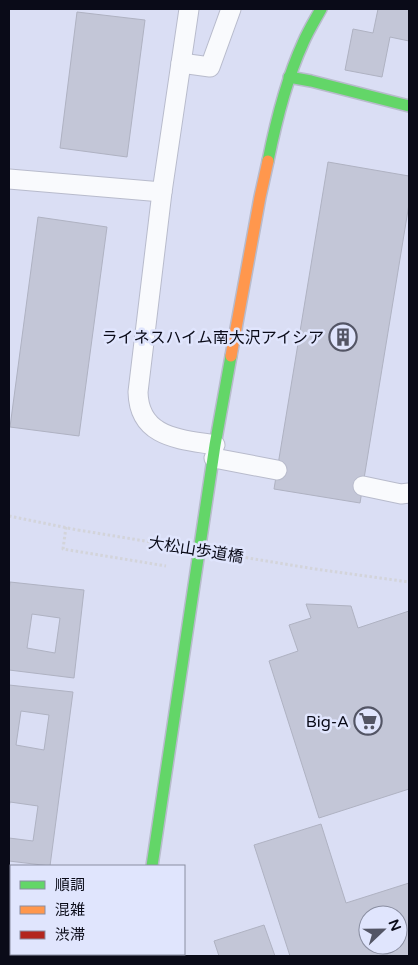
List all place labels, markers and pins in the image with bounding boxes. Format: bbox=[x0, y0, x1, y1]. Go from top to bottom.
building icon: ライネスハイム南大沢アイシア bbox=[328, 322, 358, 352]
place label: ライネスハイム南大沢アイシア bbox=[101, 328, 324, 348]
supermarket icon: Big-A bbox=[353, 706, 383, 736]
place label: Big-A bbox=[306, 712, 349, 732]

